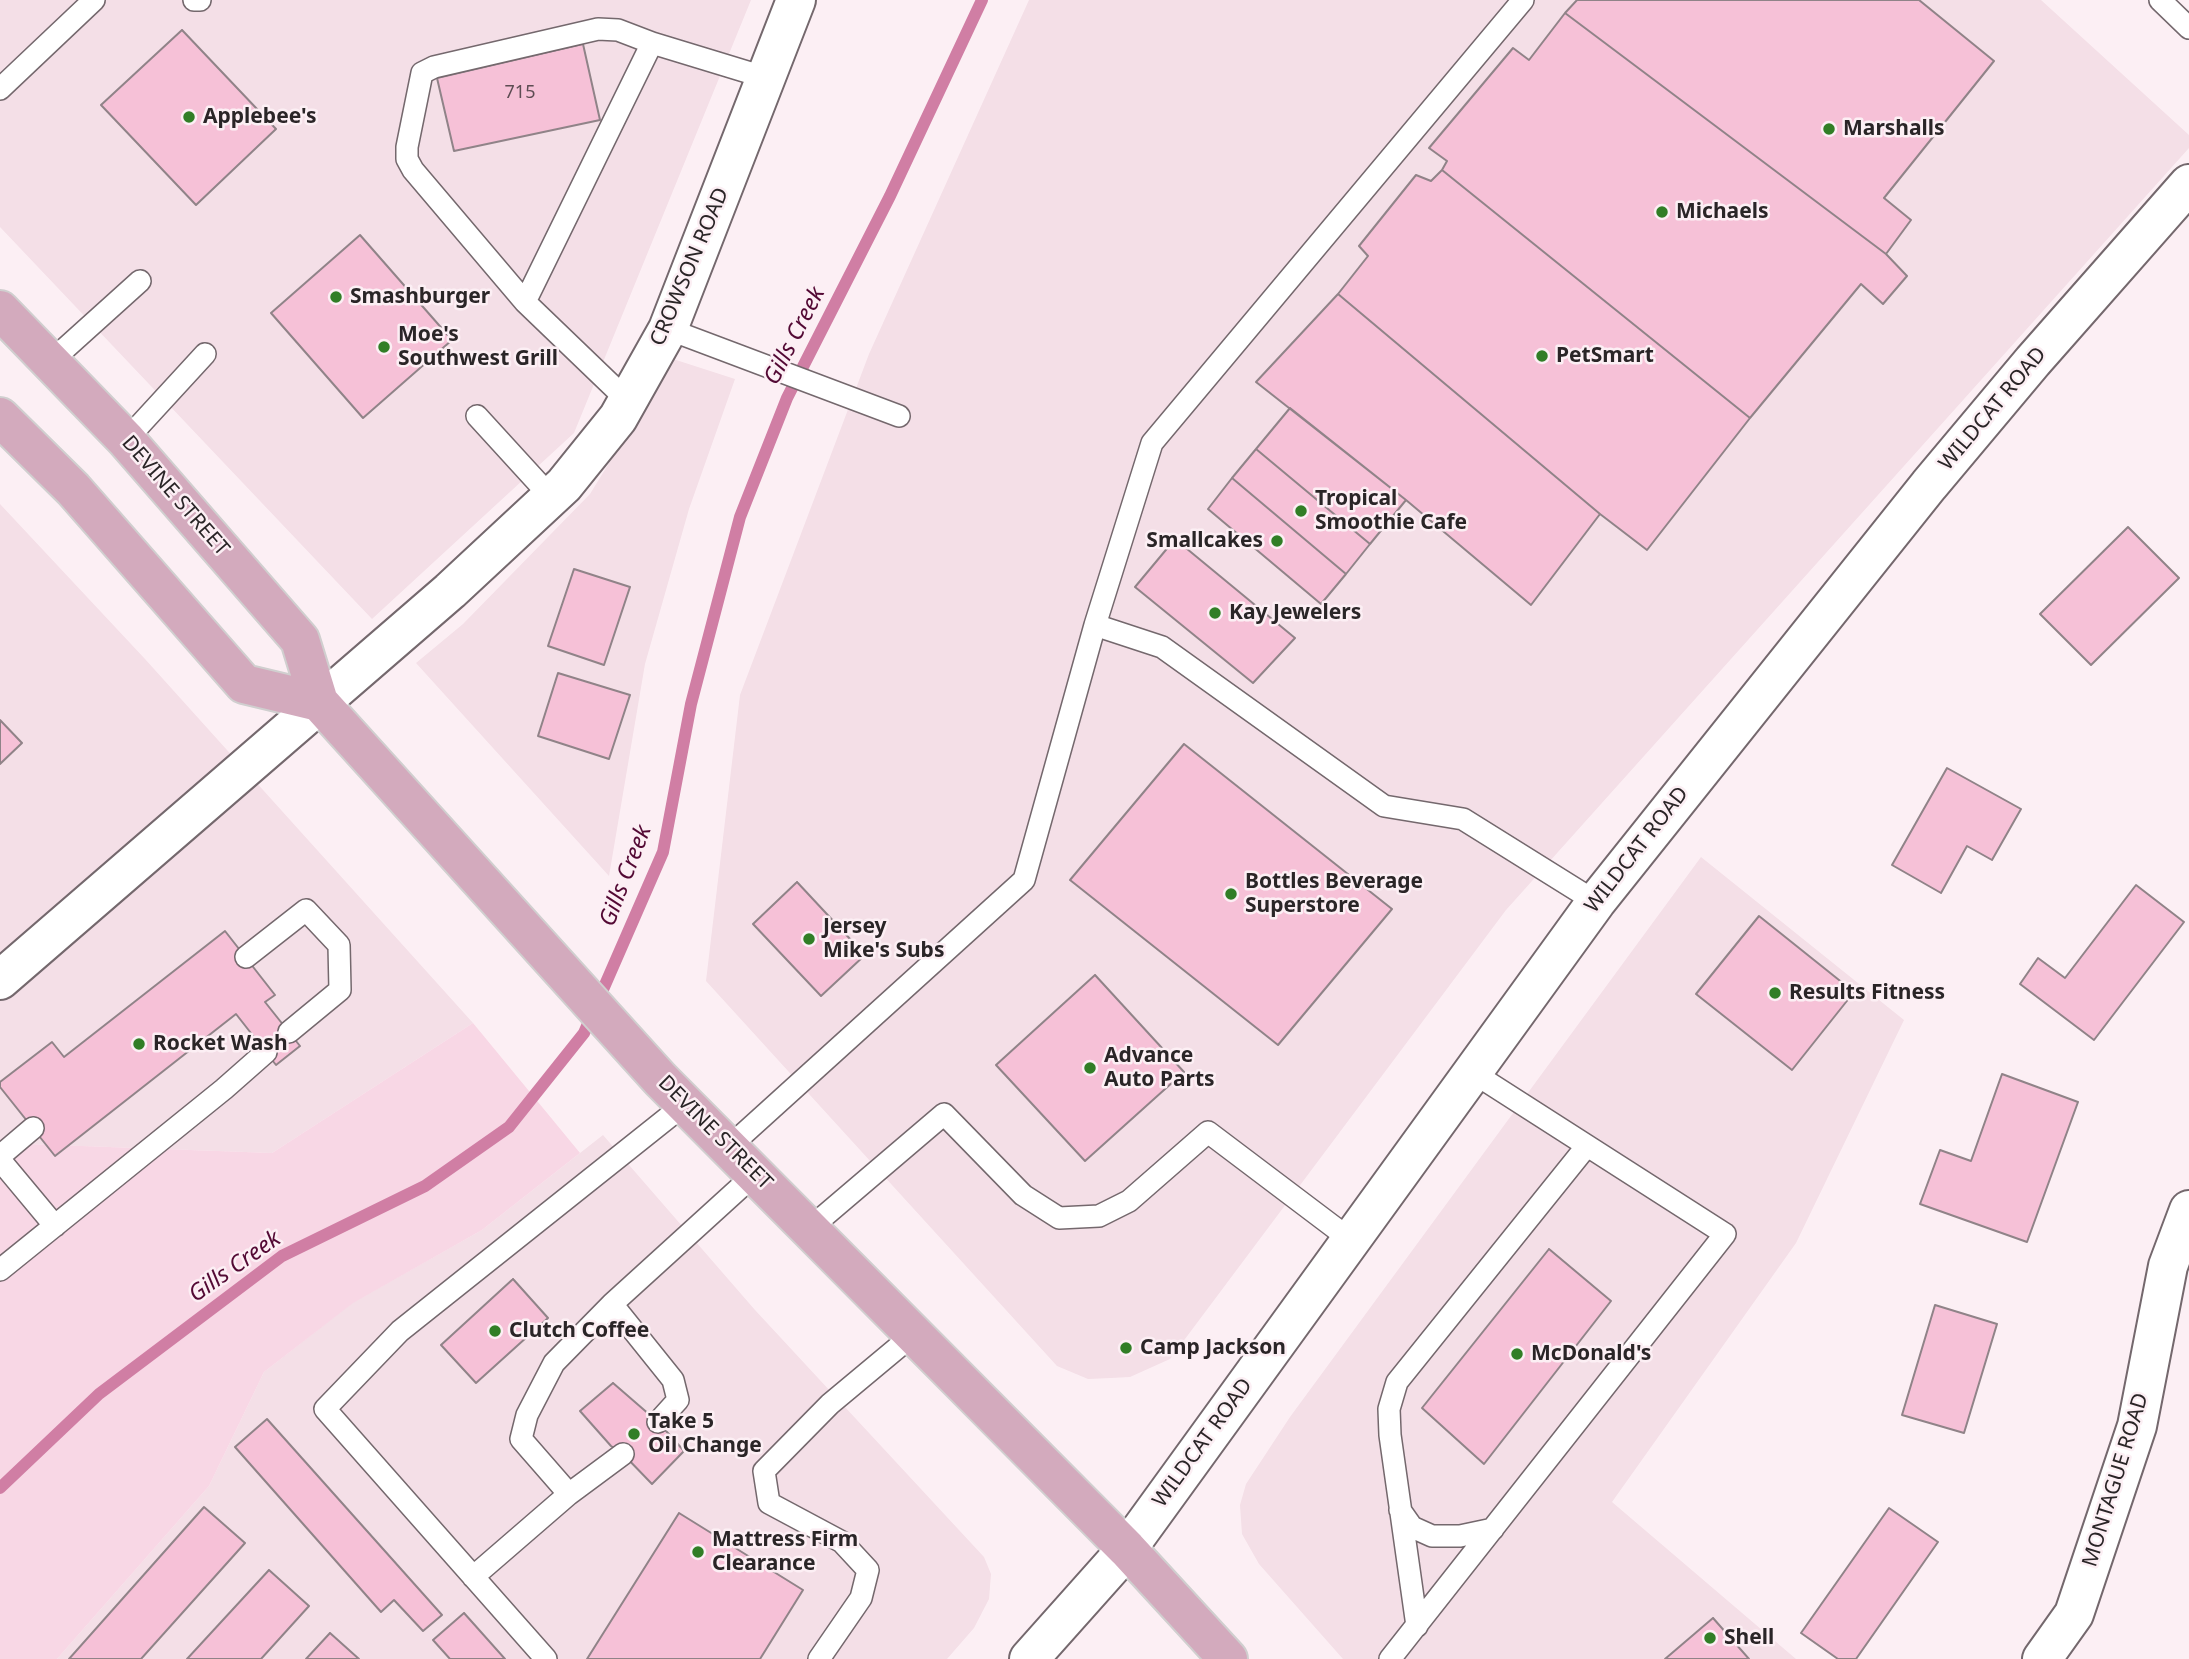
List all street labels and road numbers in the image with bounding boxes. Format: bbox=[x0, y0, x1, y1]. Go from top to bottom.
street label: CROWSON ROAD bbox=[645, 184, 735, 350]
street label: WILDCAT ROAD bbox=[1934, 342, 2052, 476]
street label: DEVINE STREET bbox=[116, 431, 234, 561]
street label: WILDCAT ROAD bbox=[1580, 782, 1694, 918]
street label: DEVINE STREET bbox=[653, 1071, 777, 1195]
street label: WILDCAT ROAD bbox=[1148, 1374, 1258, 1512]
street label: MONTAGUE ROAD bbox=[2078, 1390, 2154, 1570]

